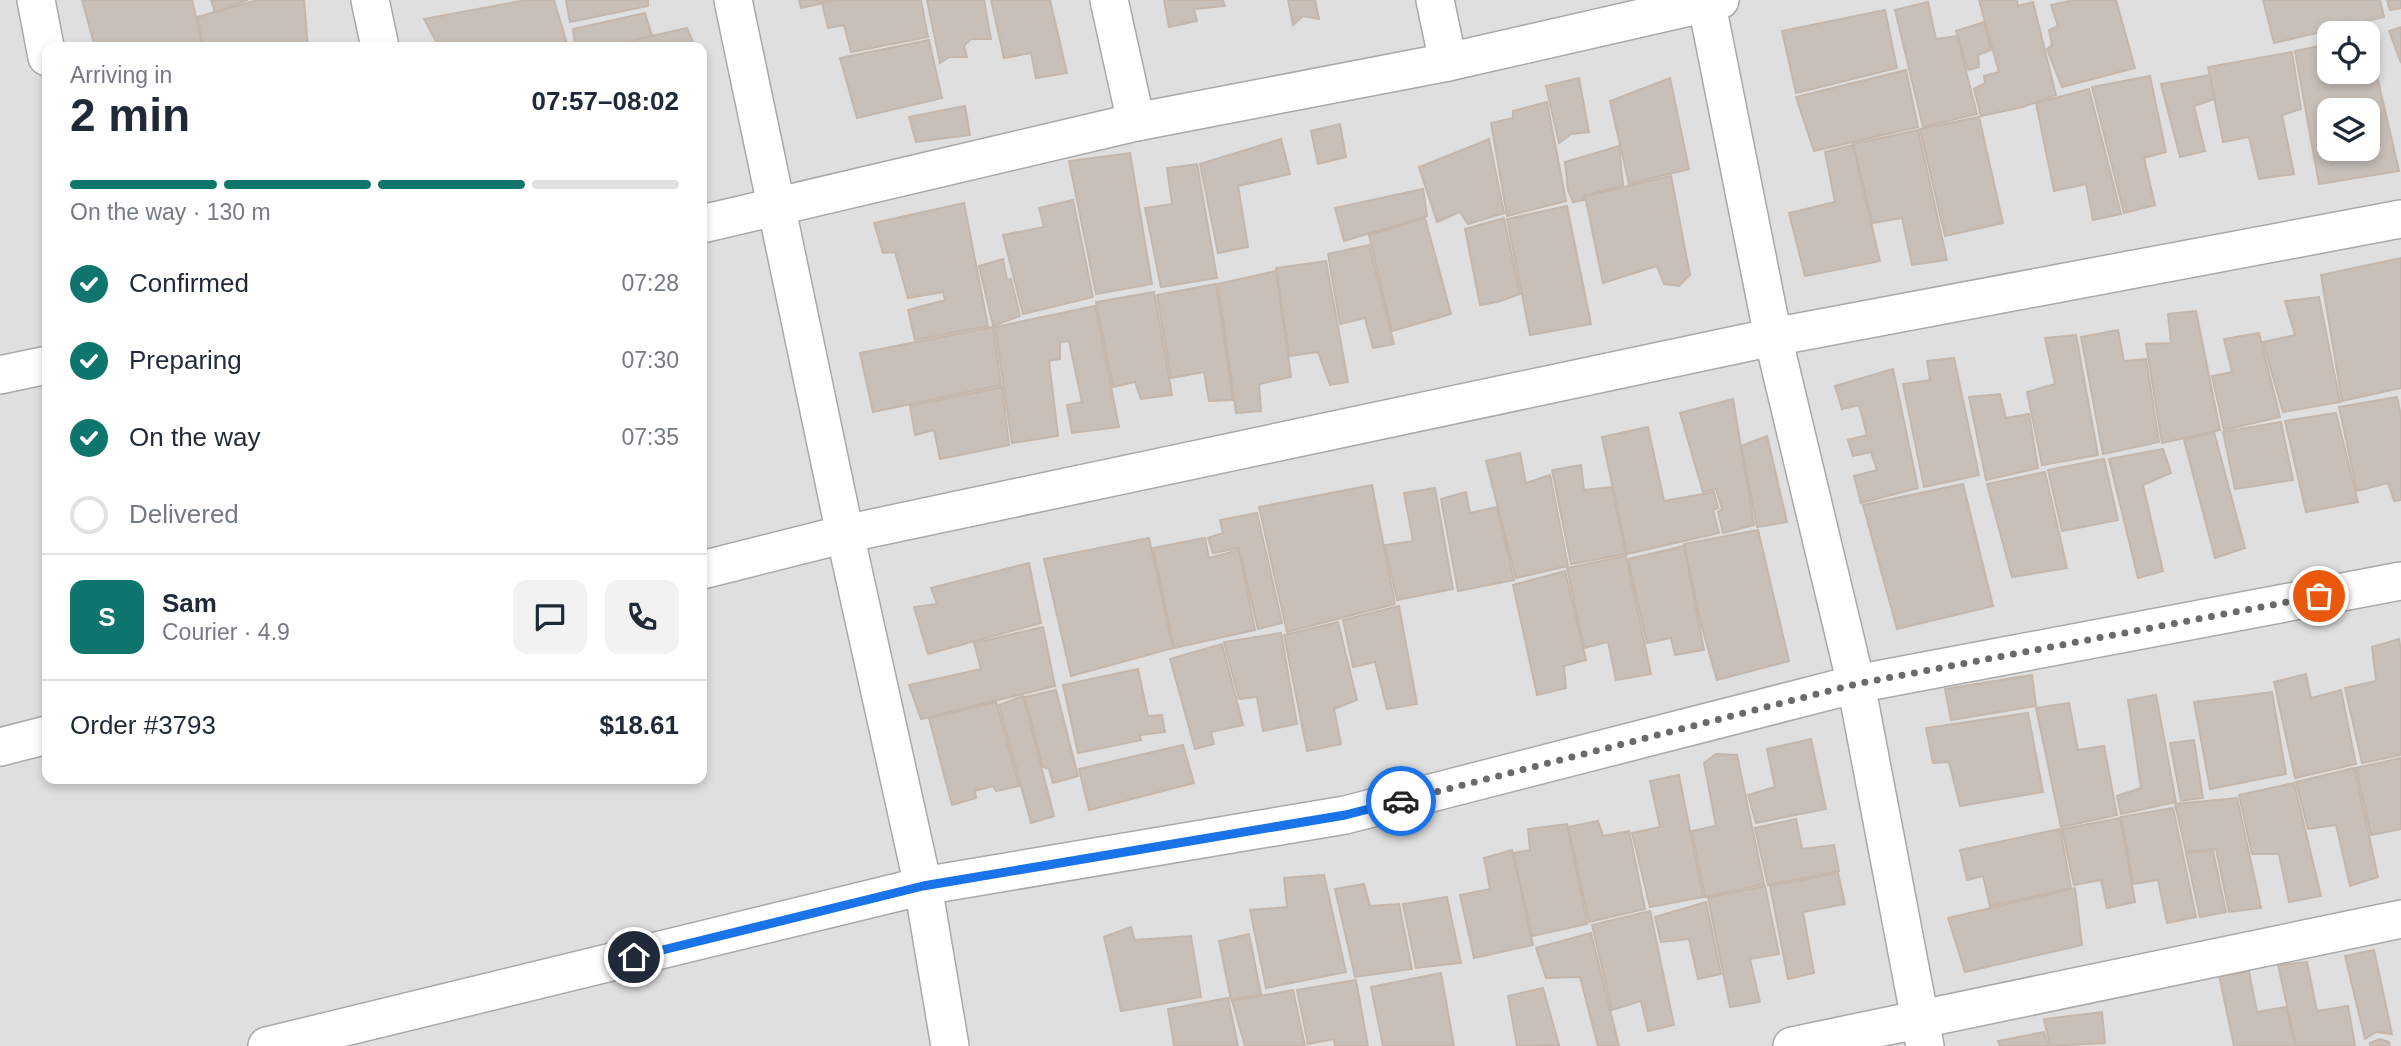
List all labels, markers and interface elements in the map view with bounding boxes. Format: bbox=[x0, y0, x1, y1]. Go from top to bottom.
map controls bbox=[2317, 21, 2380, 161]
button: locate bbox=[2317, 21, 2380, 84]
text: Arriving in bbox=[70, 62, 172, 88]
text: 07:57–08:02 bbox=[532, 86, 679, 116]
text: 2 min bbox=[70, 89, 190, 141]
button: layers bbox=[2317, 98, 2380, 161]
text: On the way · 130 m bbox=[70, 199, 271, 225]
icon: check bbox=[70, 265, 108, 303]
text: Confirmed bbox=[129, 268, 249, 298]
text: 07:28 bbox=[621, 270, 679, 296]
icon: check bbox=[70, 342, 108, 380]
text: Preparing bbox=[129, 345, 242, 375]
text: 07:30 bbox=[621, 347, 679, 373]
icon: check bbox=[70, 419, 108, 457]
text: On the way bbox=[129, 422, 261, 452]
text: 07:35 bbox=[621, 424, 679, 450]
text: Delivered bbox=[129, 499, 239, 529]
pin bbox=[2289, 566, 2349, 626]
icon: bag bbox=[2300, 577, 2338, 615]
button: chat bbox=[513, 580, 587, 654]
button: phone bbox=[605, 580, 679, 654]
text: Sam bbox=[162, 588, 217, 618]
text: S bbox=[98, 602, 116, 632]
text: Courier · 4.9 bbox=[162, 619, 290, 645]
text: Order #3793 bbox=[70, 710, 216, 740]
text: $18.61 bbox=[599, 710, 679, 740]
courier bbox=[1366, 766, 1436, 836]
icon: car bbox=[1382, 782, 1420, 820]
pin bbox=[604, 927, 664, 987]
icon: home bbox=[615, 938, 653, 976]

